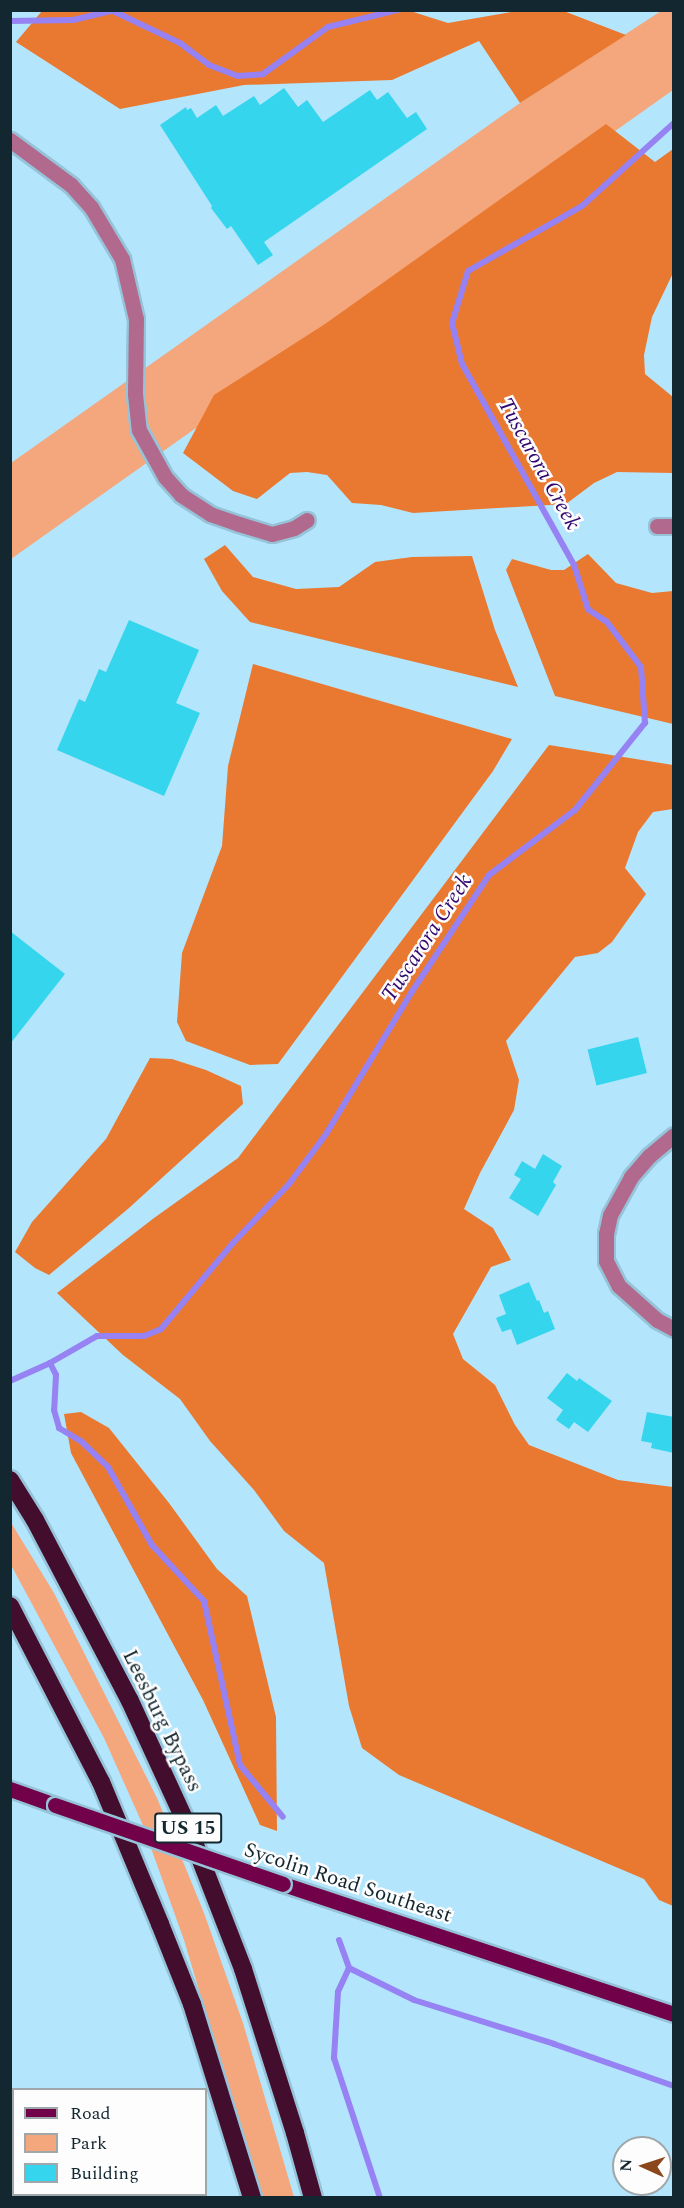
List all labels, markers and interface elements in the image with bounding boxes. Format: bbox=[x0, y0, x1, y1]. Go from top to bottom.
water label: Tuscarora Creek bbox=[492, 393, 586, 535]
water label: Tuscarora Creek bbox=[376, 869, 478, 1007]
street label: Leesburg Bypass bbox=[117, 1646, 207, 1796]
road number: US 15 bbox=[154, 1811, 222, 1845]
street label: Sycolin Road Southeast bbox=[241, 1837, 455, 1929]
legend bbox=[12, 2088, 207, 2196]
text: Road bbox=[70, 2100, 111, 2127]
text: Park bbox=[70, 2130, 107, 2157]
north arrow bbox=[612, 2136, 672, 2196]
text: N bbox=[614, 2158, 638, 2172]
text: Building bbox=[70, 2160, 139, 2187]

